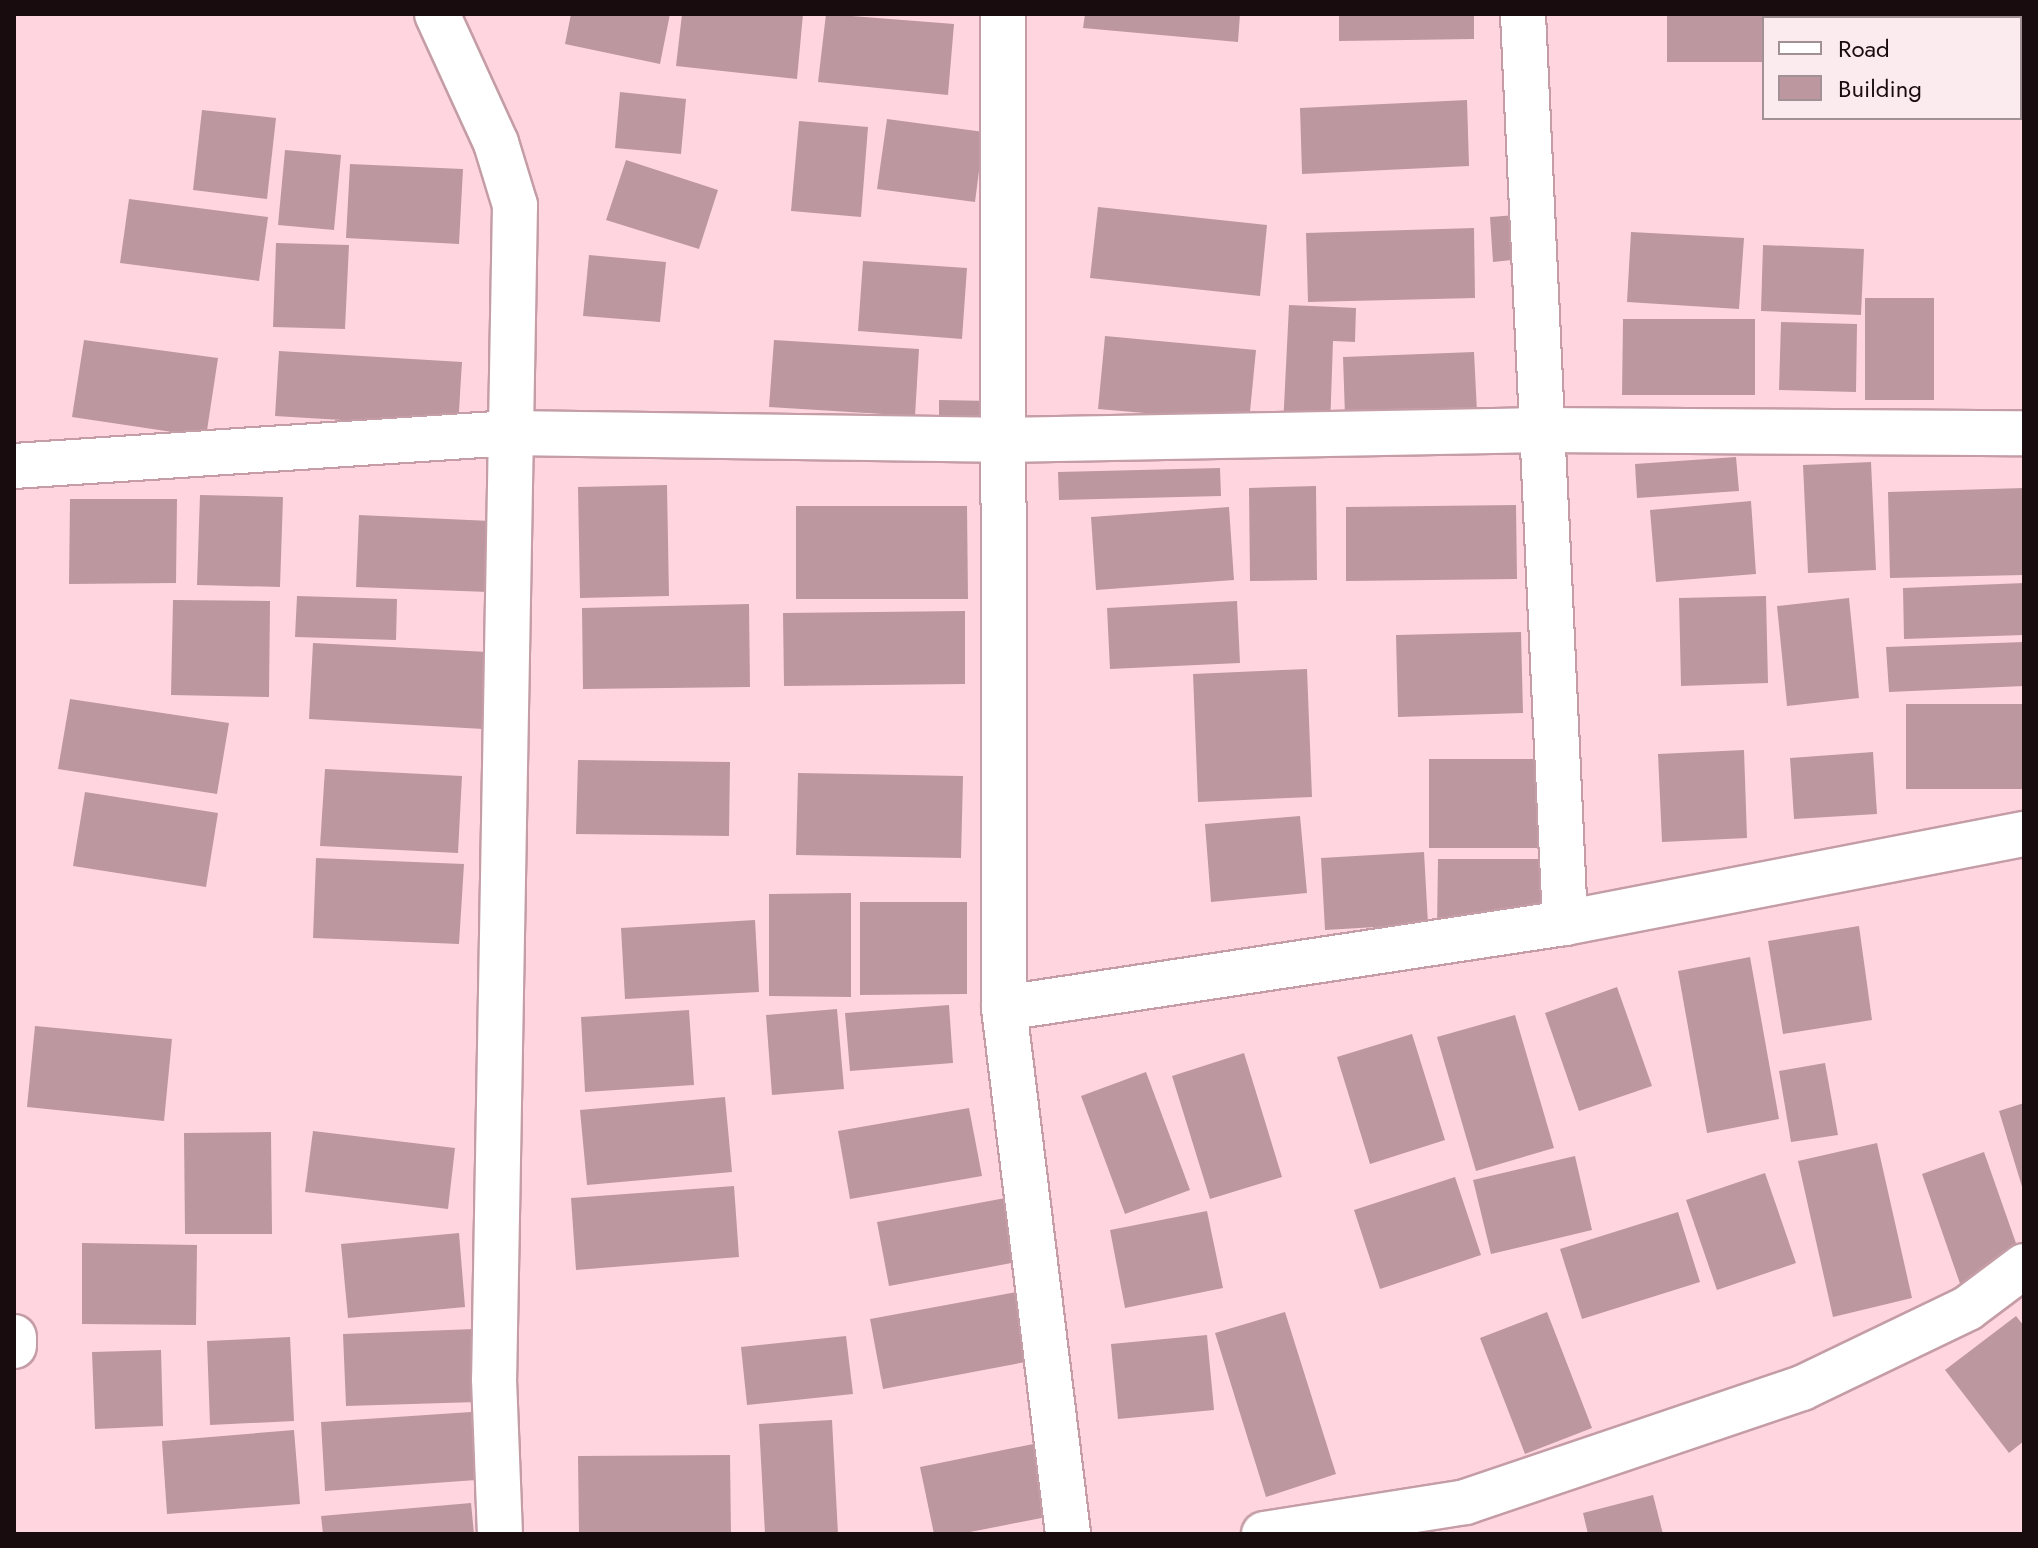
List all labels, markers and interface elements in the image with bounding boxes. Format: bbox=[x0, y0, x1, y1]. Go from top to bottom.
legend bbox=[1762, 16, 2022, 120]
text: Road bbox=[1838, 31, 1890, 66]
text: Building bbox=[1838, 71, 1922, 106]

